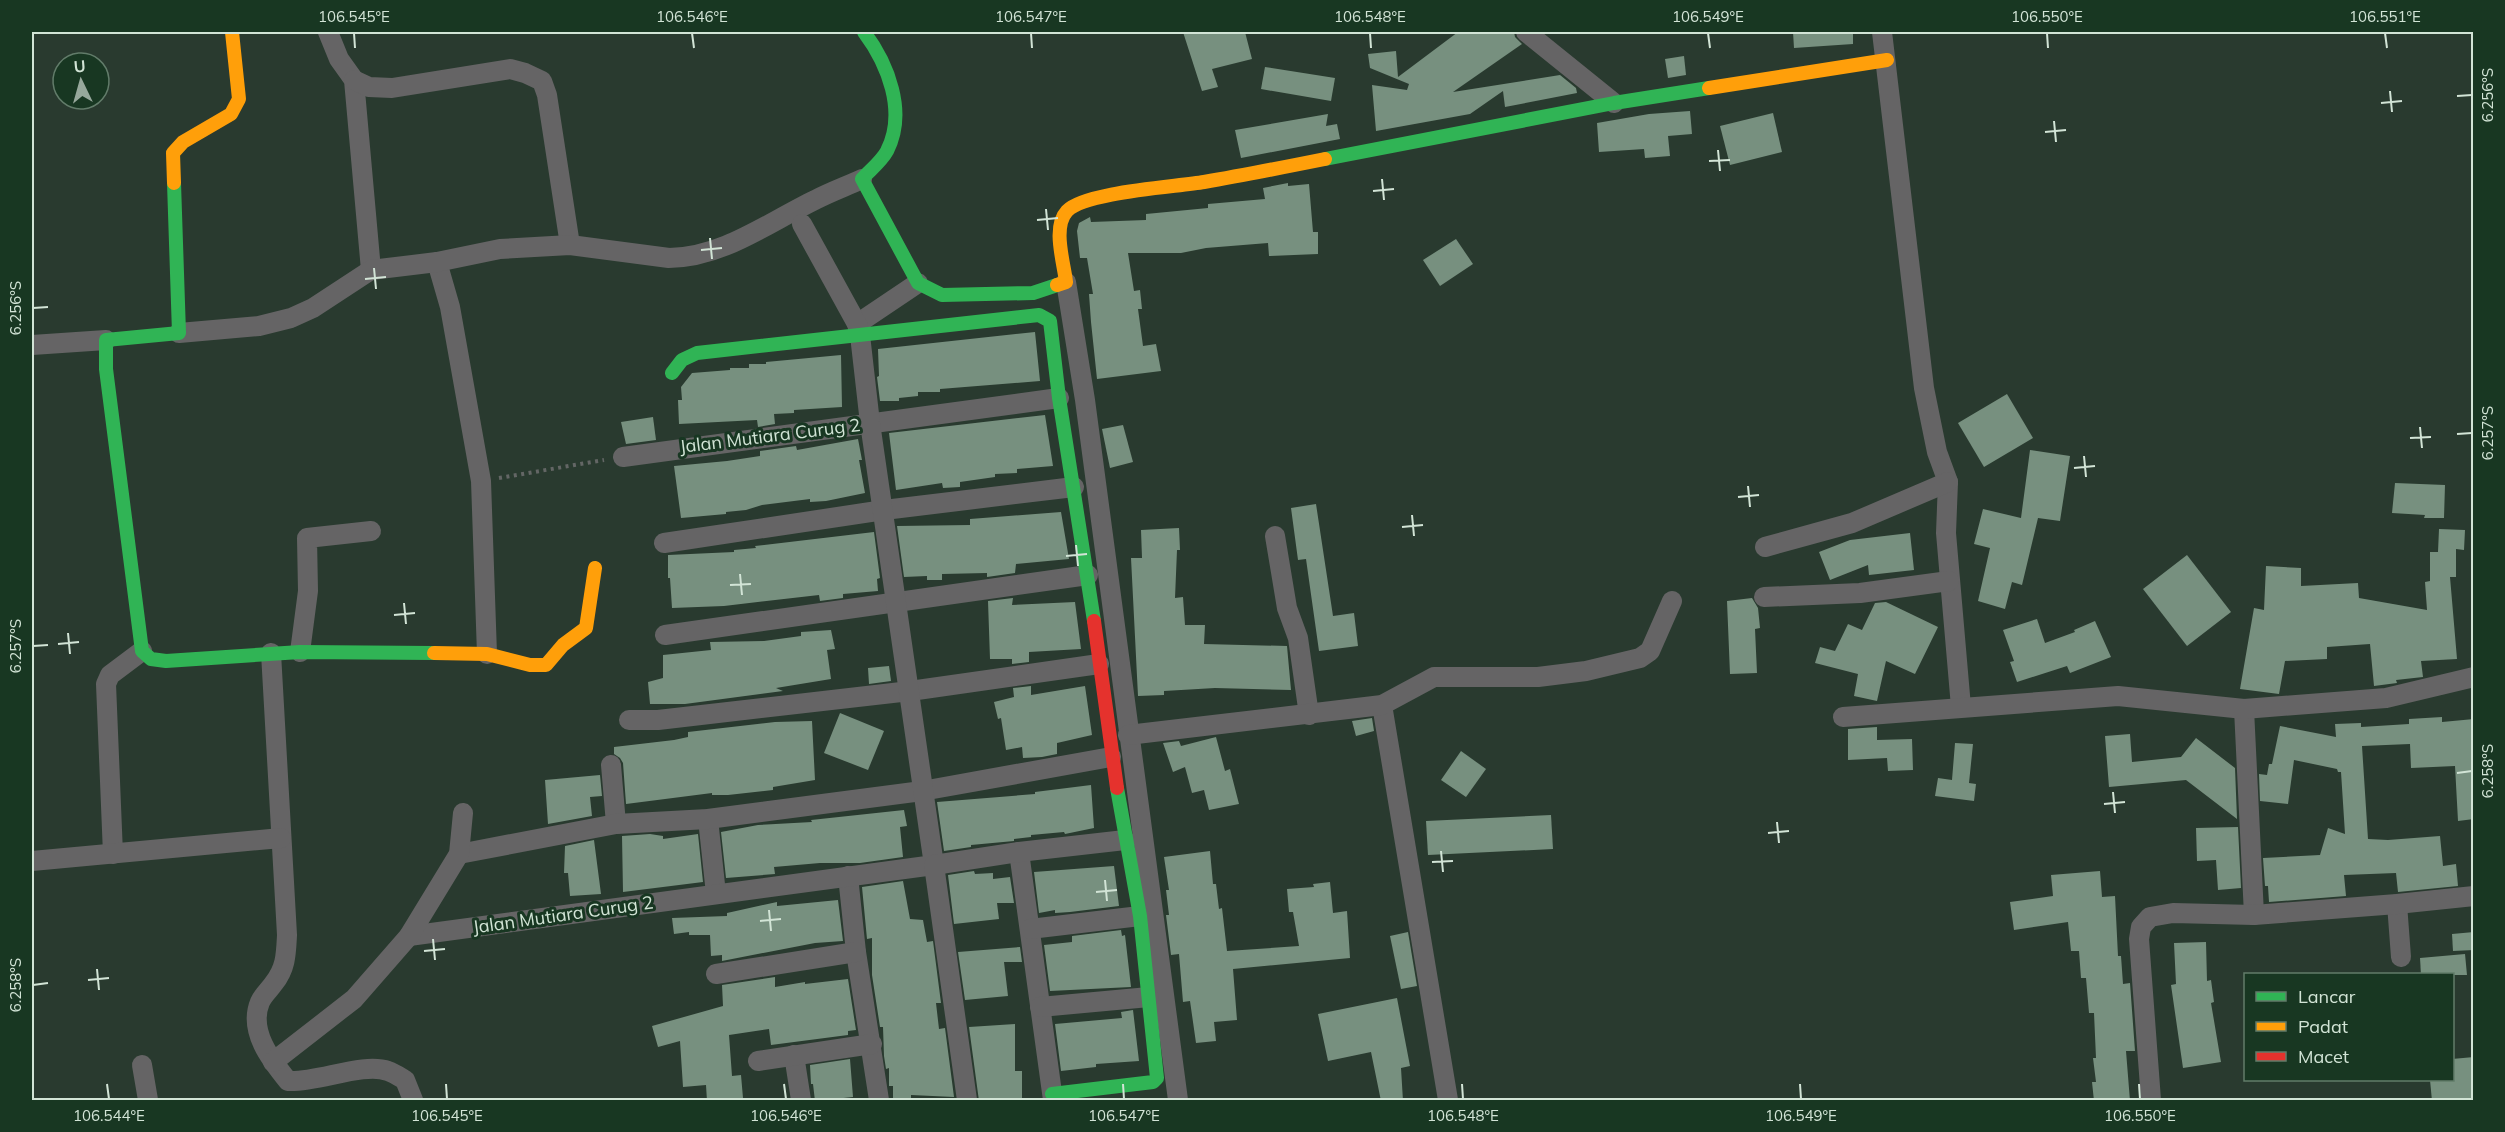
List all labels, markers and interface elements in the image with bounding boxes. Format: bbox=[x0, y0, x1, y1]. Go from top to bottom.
text: 106.545°E bbox=[318, 7, 390, 26]
text: 106.546°E bbox=[656, 7, 728, 26]
text: 106.547°E bbox=[995, 7, 1067, 26]
text: 106.548°E bbox=[1334, 7, 1406, 26]
text: 106.549°E bbox=[1672, 7, 1744, 26]
text: 106.550°E bbox=[2011, 7, 2083, 26]
text: 106.551°E bbox=[2349, 7, 2421, 26]
north arrow bbox=[51, 51, 111, 111]
text: U bbox=[73, 56, 86, 77]
text: 6.256°S bbox=[2478, 68, 2497, 122]
text: 6.256°S bbox=[6, 281, 25, 335]
text: 6.257°S bbox=[2478, 406, 2497, 460]
street label: Jalan Mutiara Curug 2 bbox=[678, 413, 862, 458]
text: 6.257°S bbox=[6, 619, 25, 673]
text: 6.258°S bbox=[2478, 744, 2497, 798]
street label: Jalan Mutiara Curug 2 bbox=[471, 890, 655, 939]
text: 6.258°S bbox=[6, 958, 25, 1012]
legend bbox=[2244, 973, 2454, 1081]
text: Lancar bbox=[2298, 985, 2356, 1008]
text: Padat bbox=[2298, 1015, 2348, 1038]
text: Macet bbox=[2298, 1045, 2349, 1068]
text: 106.544°E bbox=[73, 1106, 145, 1125]
text: 106.545°E bbox=[411, 1106, 483, 1125]
text: 106.546°E bbox=[750, 1106, 822, 1125]
text: 106.547°E bbox=[1088, 1106, 1160, 1125]
text: 106.548°E bbox=[1427, 1106, 1499, 1125]
text: 106.549°E bbox=[1765, 1106, 1837, 1125]
text: 106.550°E bbox=[2104, 1106, 2176, 1125]

